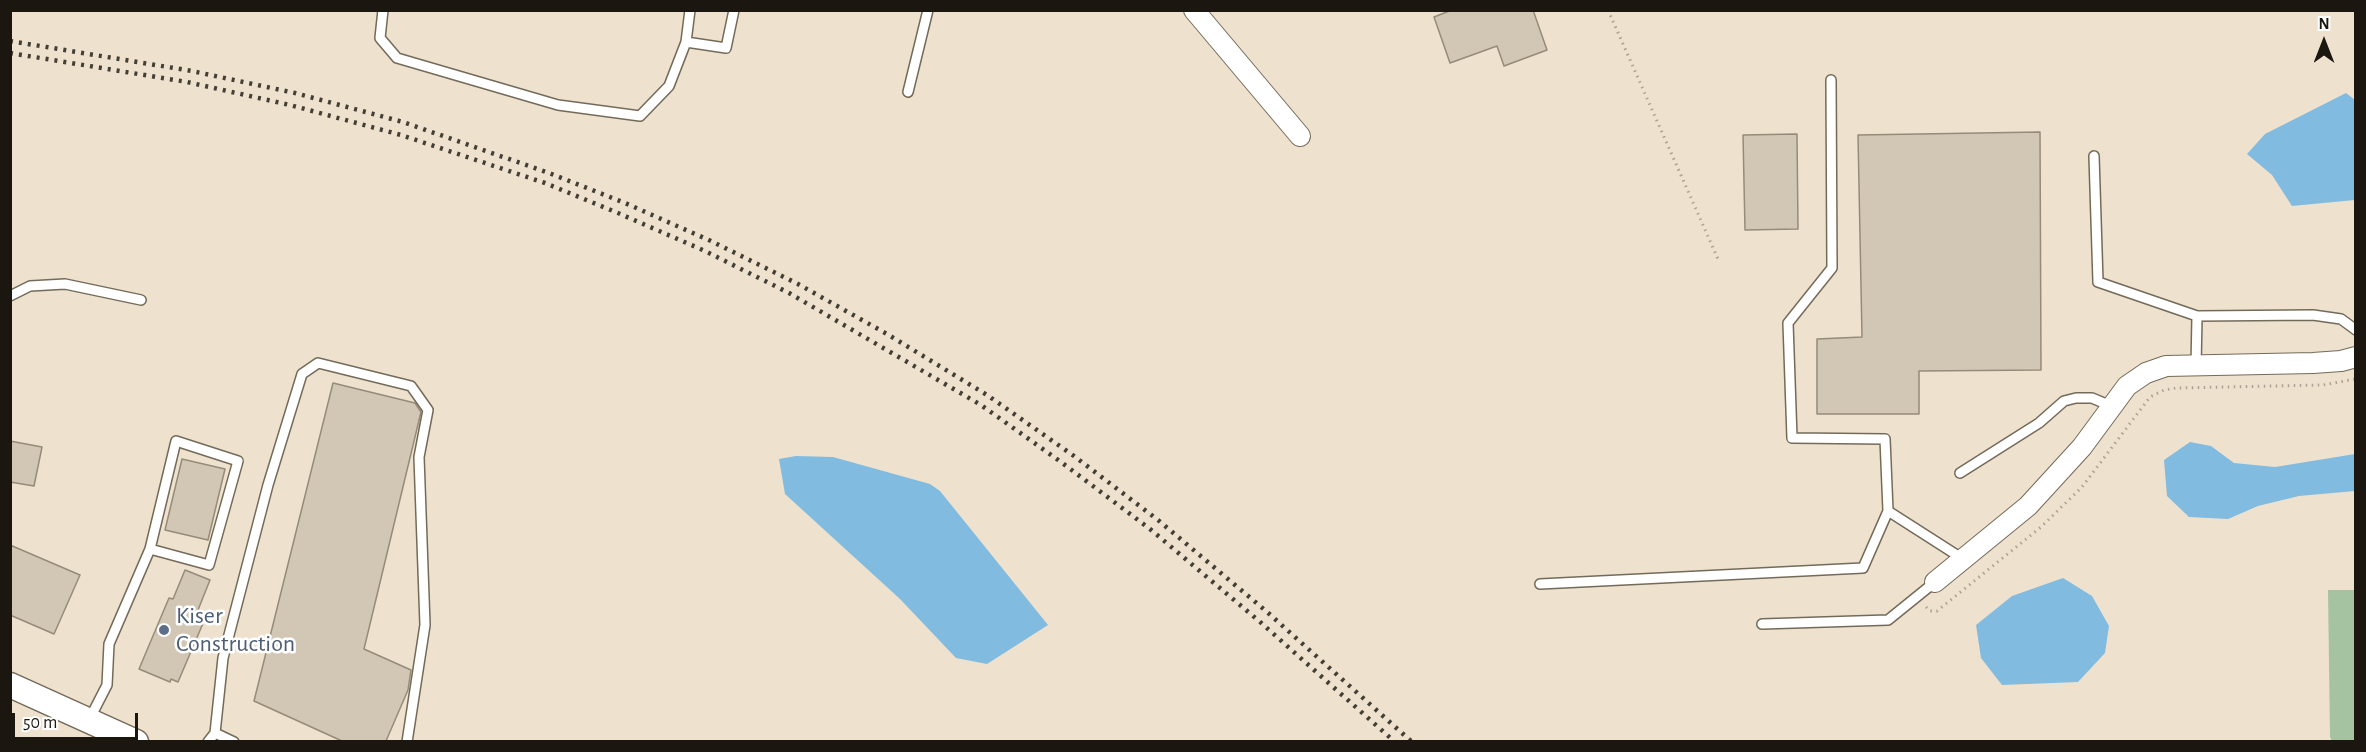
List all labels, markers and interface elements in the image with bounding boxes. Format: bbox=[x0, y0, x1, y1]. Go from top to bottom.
north arrow bbox=[2294, 12, 2354, 72]
text: N bbox=[2318, 16, 2330, 32]
place label: Kiser Construction bbox=[176, 602, 295, 658]
marker: Kiser Construction bbox=[157, 623, 171, 637]
scale bar bbox=[15, 701, 141, 739]
text: 50 m bbox=[23, 714, 57, 732]

